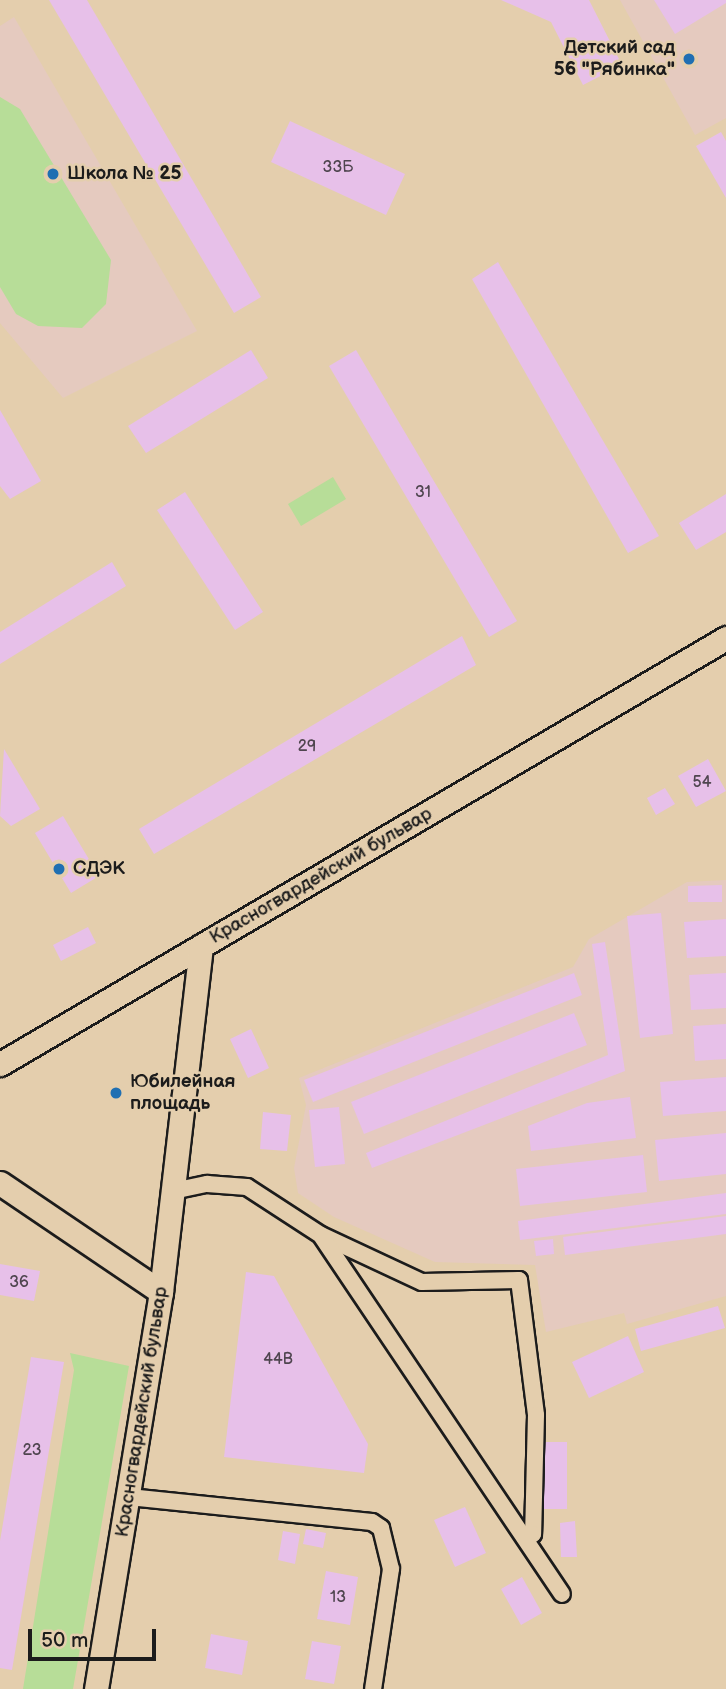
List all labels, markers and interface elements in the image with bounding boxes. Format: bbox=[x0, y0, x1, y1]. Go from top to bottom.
place label: Детский сад 56 "Рябинка" bbox=[554, 37, 675, 81]
marker: Детский сад 56 "Рябинка" bbox=[681, 51, 697, 67]
house number: 33Б bbox=[323, 158, 353, 178]
place label: Школа № 25 bbox=[67, 163, 182, 185]
marker: Школа № 25 bbox=[45, 166, 61, 182]
house number: 31 bbox=[415, 483, 431, 503]
house number: 29 bbox=[298, 737, 316, 757]
house number: 54 bbox=[693, 773, 711, 793]
street label: Красногвардейский бульвар bbox=[206, 803, 436, 949]
place label: СДЭК bbox=[73, 858, 125, 880]
marker: СДЭК bbox=[51, 861, 67, 877]
place label: Юбилейная площадь bbox=[130, 1071, 235, 1115]
marker: Юбилейная площадь bbox=[108, 1085, 124, 1101]
house number: 36 bbox=[9, 1273, 29, 1293]
street label: Красногвардейский бульвар bbox=[111, 1285, 173, 1539]
house number: 44В bbox=[263, 1350, 293, 1370]
house number: 23 bbox=[23, 1441, 41, 1461]
house number: 13 bbox=[330, 1588, 346, 1608]
scale bar bbox=[32, 1616, 159, 1660]
text: 50 m bbox=[41, 1628, 88, 1653]

